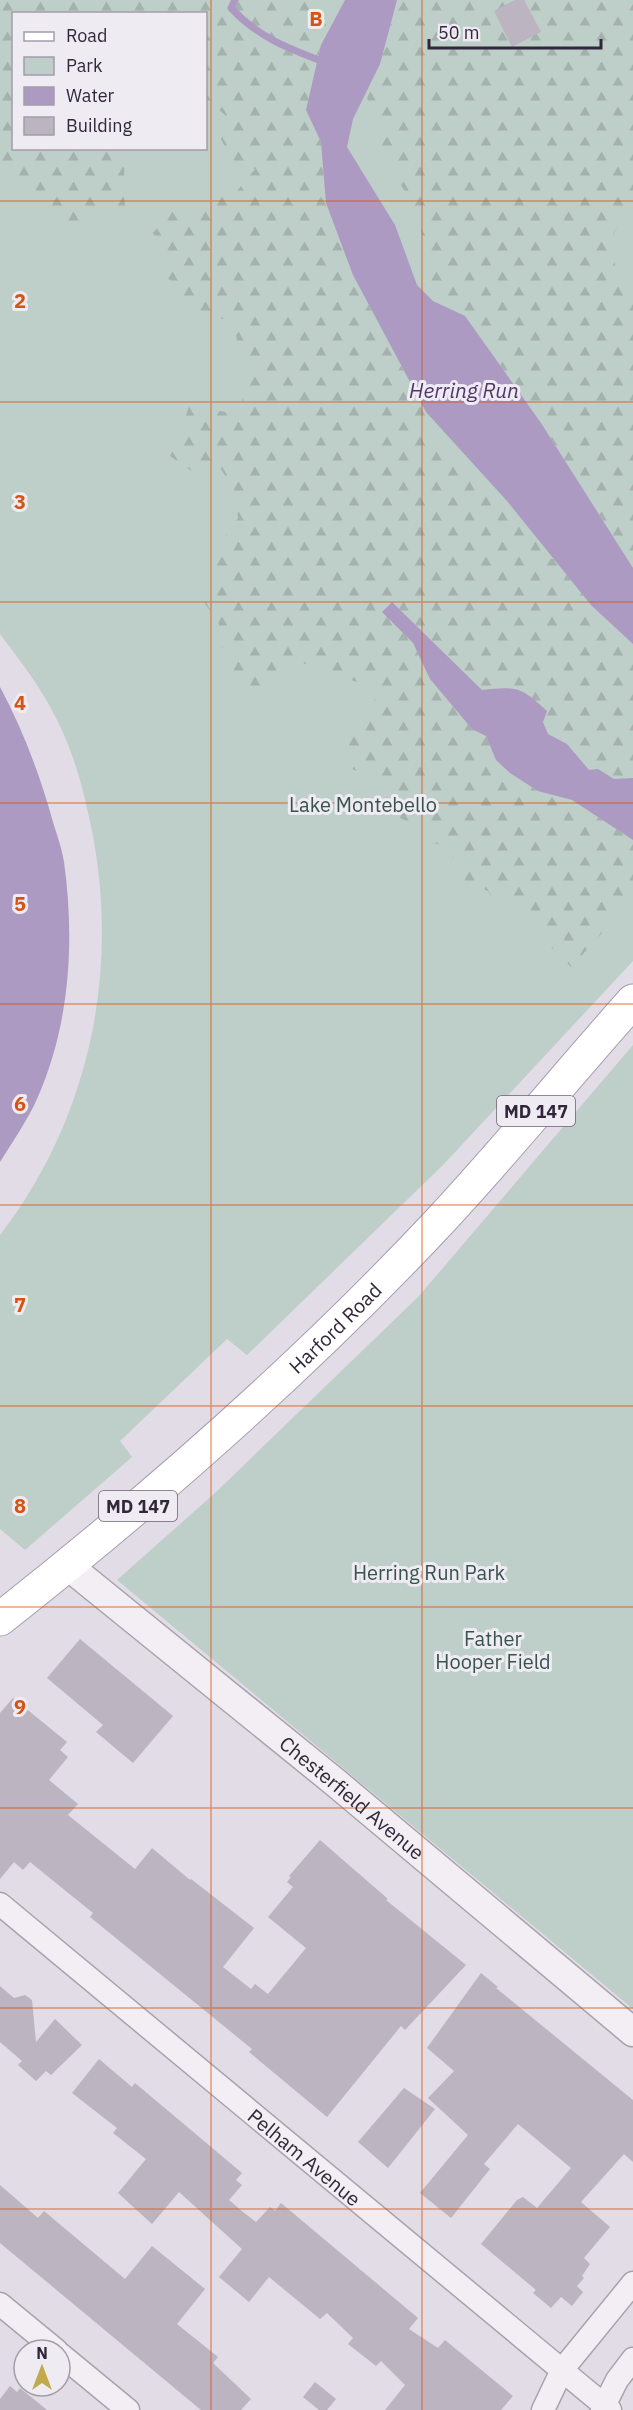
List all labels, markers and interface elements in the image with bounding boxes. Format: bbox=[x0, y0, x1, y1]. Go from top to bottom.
text: B bbox=[309, 5, 323, 32]
legend bbox=[12, 12, 207, 150]
scale bar bbox=[429, 12, 602, 50]
text: 50 m bbox=[438, 21, 480, 44]
text: Road bbox=[66, 24, 107, 47]
text: Park bbox=[66, 54, 103, 77]
text: Water bbox=[66, 84, 115, 107]
text: Building bbox=[66, 114, 133, 137]
text: 2 bbox=[14, 287, 26, 314]
water label: Herring Run bbox=[409, 376, 519, 404]
text: 3 bbox=[14, 488, 26, 515]
text: 4 bbox=[14, 689, 26, 716]
park label: Lake Montebello bbox=[289, 791, 437, 818]
text: 5 bbox=[14, 890, 26, 917]
text: 6 bbox=[14, 1090, 26, 1117]
road number: MD 147 bbox=[497, 1096, 575, 1126]
street label: Harford Road bbox=[283, 1276, 387, 1379]
text: 7 bbox=[14, 1291, 26, 1318]
road number: MD 147 bbox=[99, 1491, 177, 1521]
text: 8 bbox=[14, 1492, 26, 1519]
park label: Herring Run Park bbox=[353, 1559, 506, 1586]
park label: Father Hooper Field bbox=[435, 1625, 551, 1675]
text: 9 bbox=[14, 1693, 26, 1720]
street label: Chesterfield Avenue bbox=[274, 1729, 431, 1865]
street label: Pelham Avenue bbox=[243, 2102, 367, 2212]
north arrow bbox=[12, 2338, 72, 2398]
text: N bbox=[36, 2343, 48, 2363]

